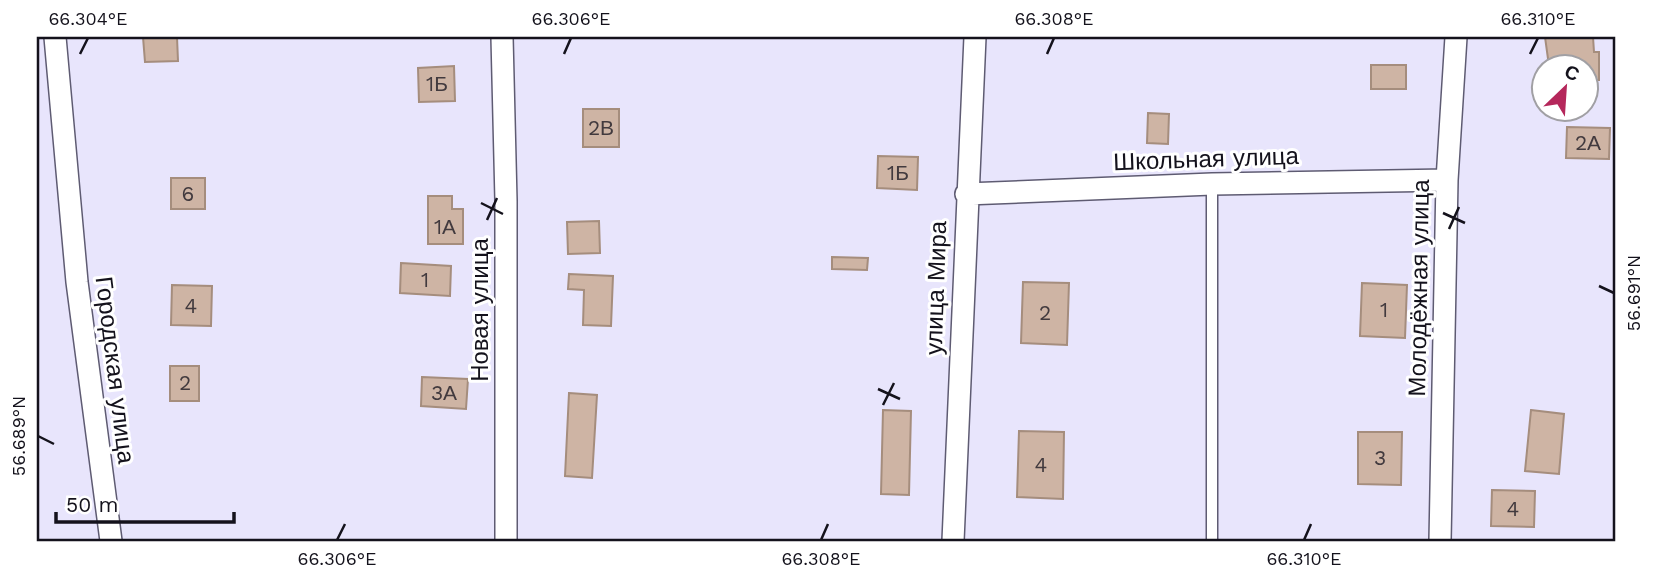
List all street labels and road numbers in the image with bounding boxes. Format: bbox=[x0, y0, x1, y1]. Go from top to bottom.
street label: Школьная улица bbox=[1113, 142, 1300, 176]
street label: Молодёжная улица bbox=[1403, 178, 1435, 397]
street label: улица Мира bbox=[920, 220, 952, 356]
street label: Новая улица bbox=[466, 238, 494, 382]
street label: Городская улица bbox=[90, 275, 140, 466]

